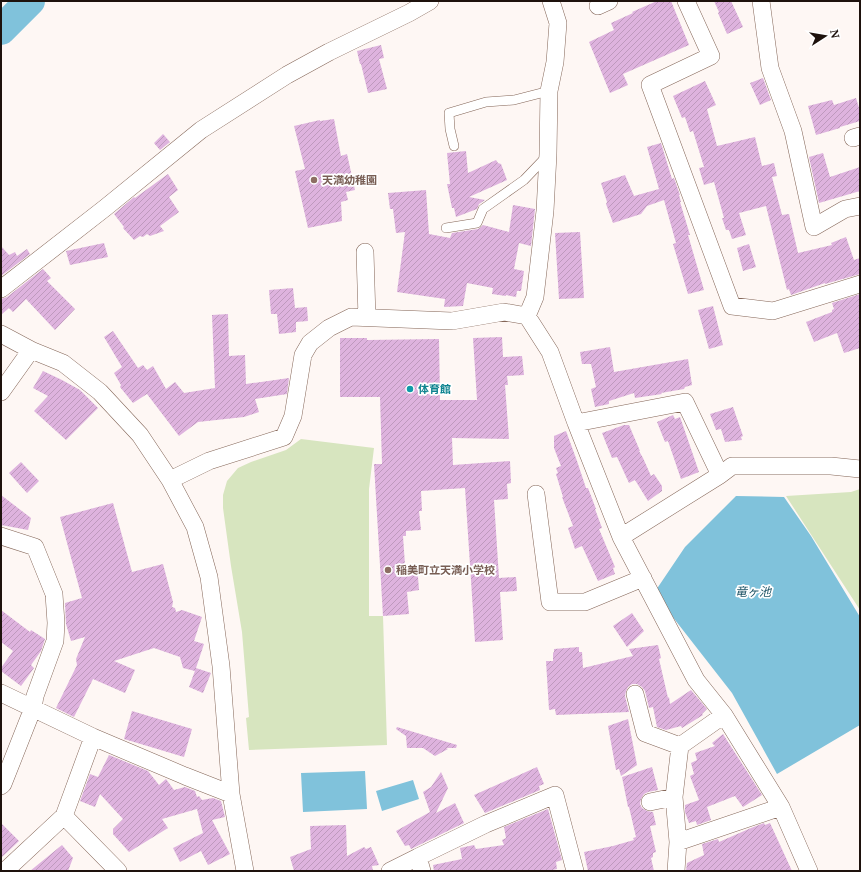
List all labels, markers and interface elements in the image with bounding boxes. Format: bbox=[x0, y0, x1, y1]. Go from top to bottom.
north arrow bbox=[805, 16, 845, 56]
text: N bbox=[827, 28, 844, 40]
place label: 天満幼稚園 bbox=[322, 172, 377, 187]
marker: 天満幼稚園 bbox=[309, 175, 319, 185]
place label: 体育館 bbox=[418, 381, 451, 396]
marker: 体育館 bbox=[405, 384, 415, 394]
place label: 稲美町立天満小学校 bbox=[396, 562, 495, 577]
marker: 稲美町立天満小学校 bbox=[383, 565, 393, 575]
water label: 竜ヶ池 bbox=[735, 583, 772, 600]

